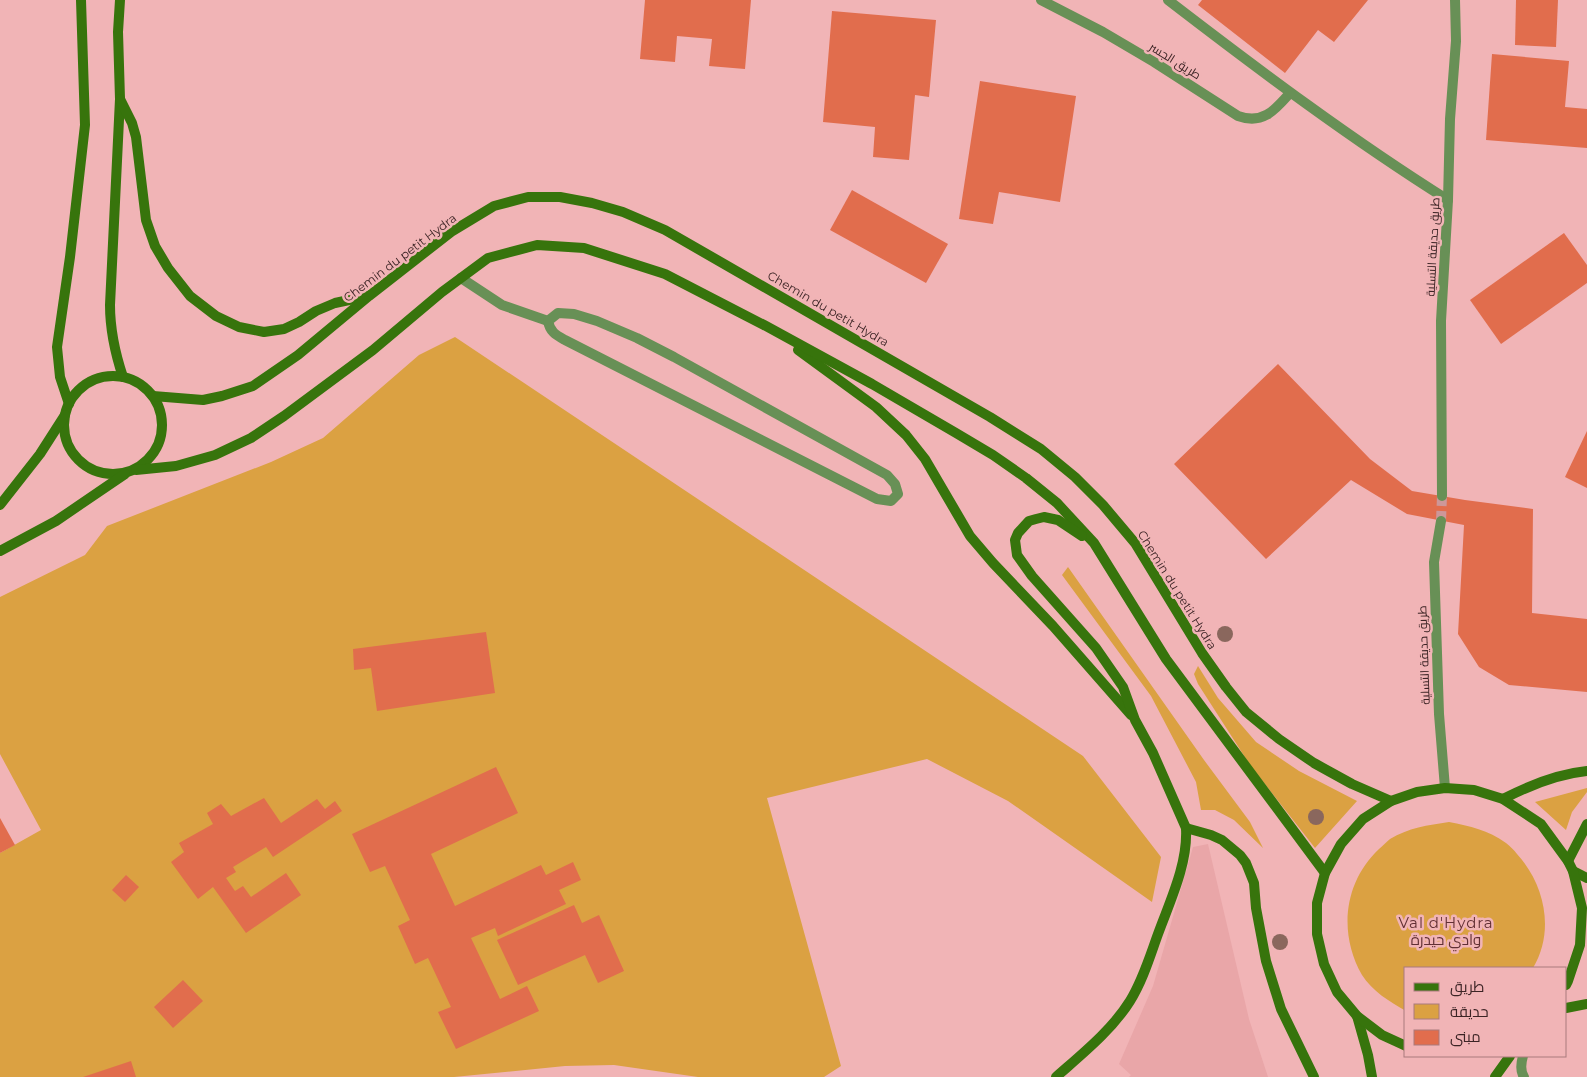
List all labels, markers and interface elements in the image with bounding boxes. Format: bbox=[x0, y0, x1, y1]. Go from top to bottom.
street label: طريق الجسر bbox=[1146, 38, 1204, 82]
street label: طريق حديقة التسلية bbox=[1422, 197, 1443, 297]
street label: Chemin du petit Hydra bbox=[340, 210, 459, 305]
street label: Chemin du petit Hydra bbox=[765, 268, 892, 349]
street label: Chemin du petit Hydra bbox=[1135, 527, 1220, 652]
street label: طريق حديقة التسلية bbox=[1414, 605, 1433, 705]
district label: Val d'Hydra وادي حيدرة bbox=[1398, 913, 1494, 952]
legend bbox=[1404, 967, 1567, 1057]
text: طريق bbox=[1450, 977, 1484, 997]
text: حديقة bbox=[1450, 1002, 1489, 1021]
text: مبنى bbox=[1450, 1027, 1481, 1047]

